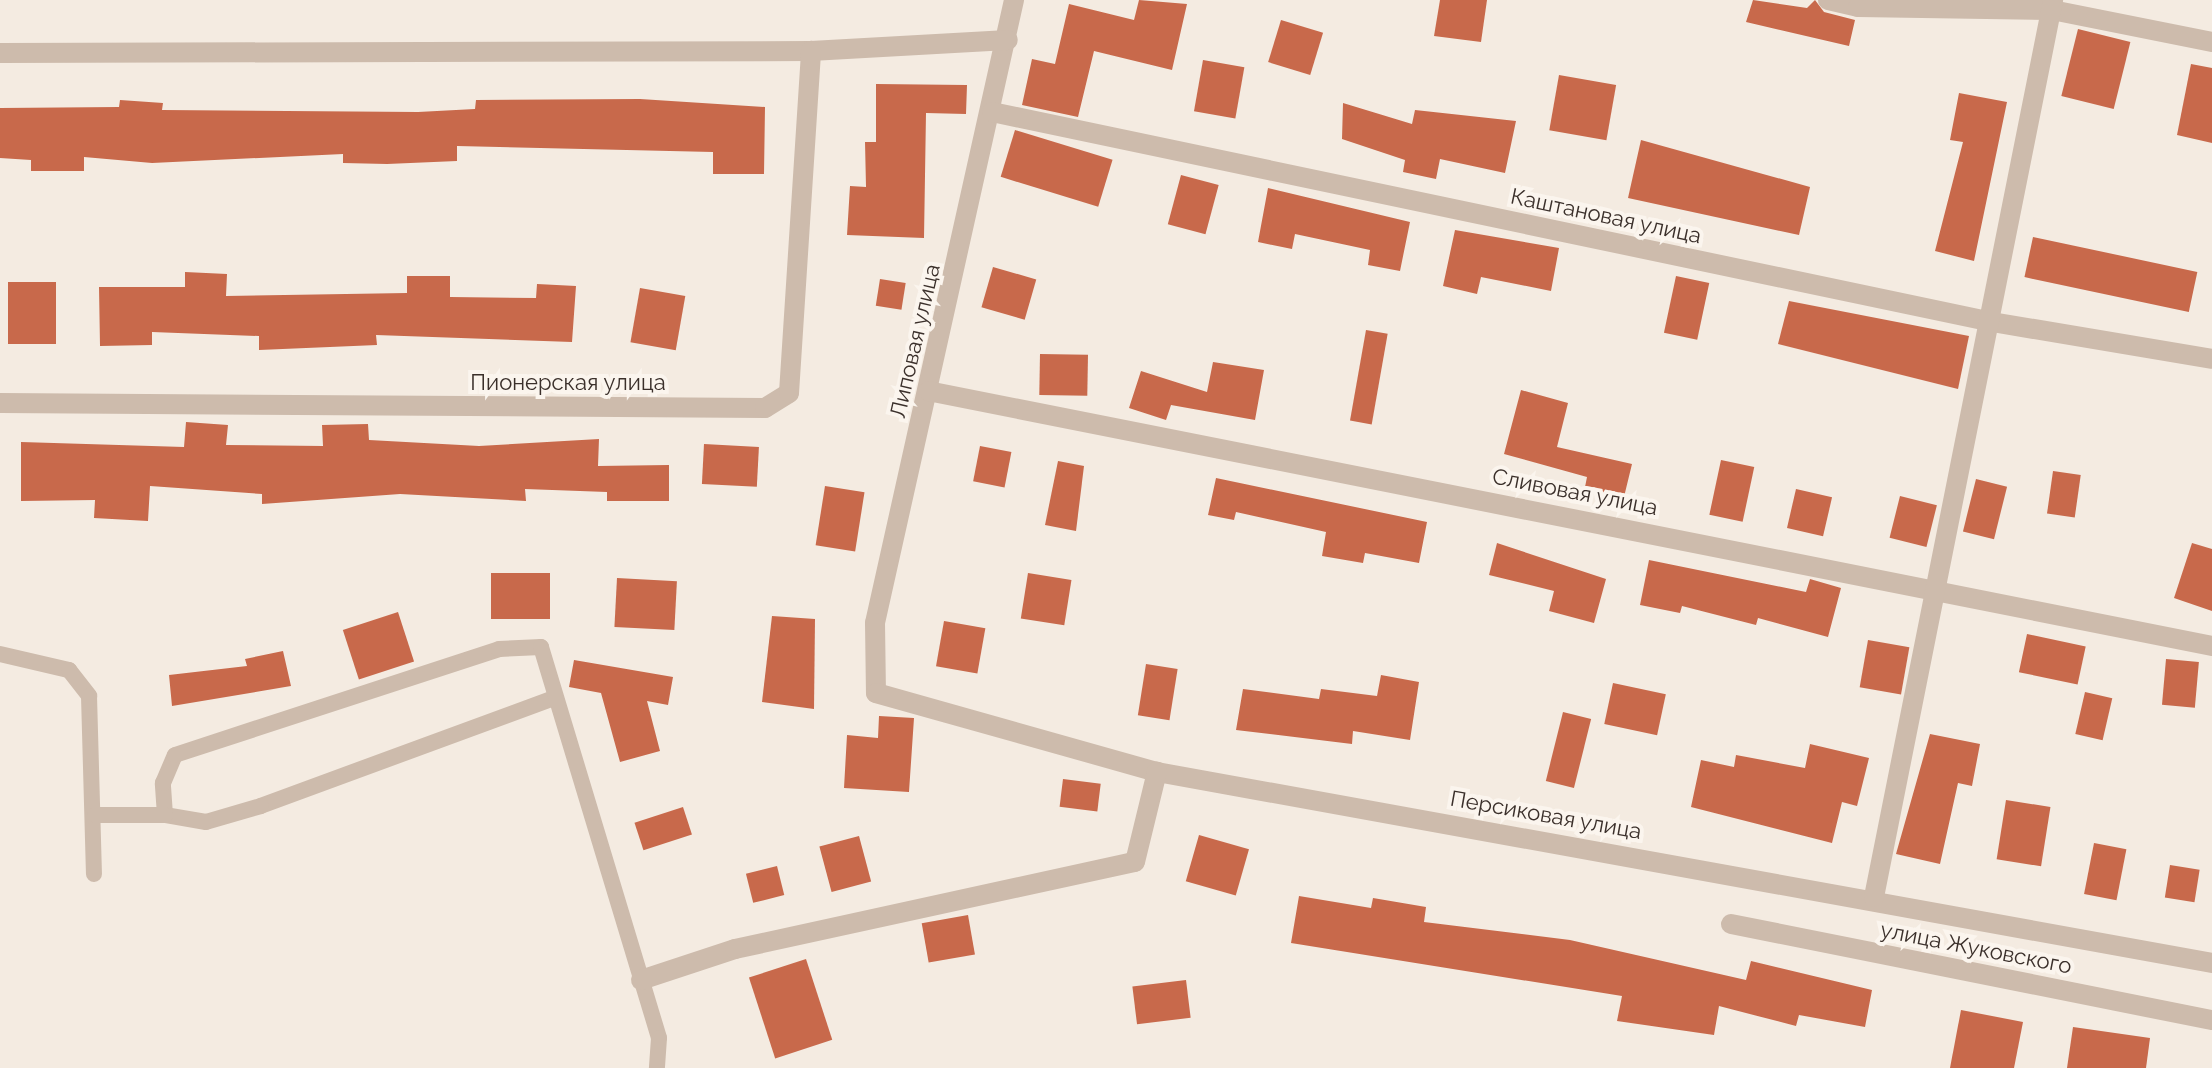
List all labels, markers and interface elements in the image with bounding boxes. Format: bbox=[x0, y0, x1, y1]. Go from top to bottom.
street label: Каштановая улица bbox=[1508, 183, 1704, 249]
street label: Липовая улица bbox=[884, 261, 946, 421]
street label: Пионерская улица bbox=[470, 370, 666, 396]
street label: Сливовая улица bbox=[1490, 463, 1660, 521]
street label: Персиковая улица bbox=[1448, 785, 1644, 845]
street label: улица Жуковского bbox=[1878, 916, 2074, 980]

